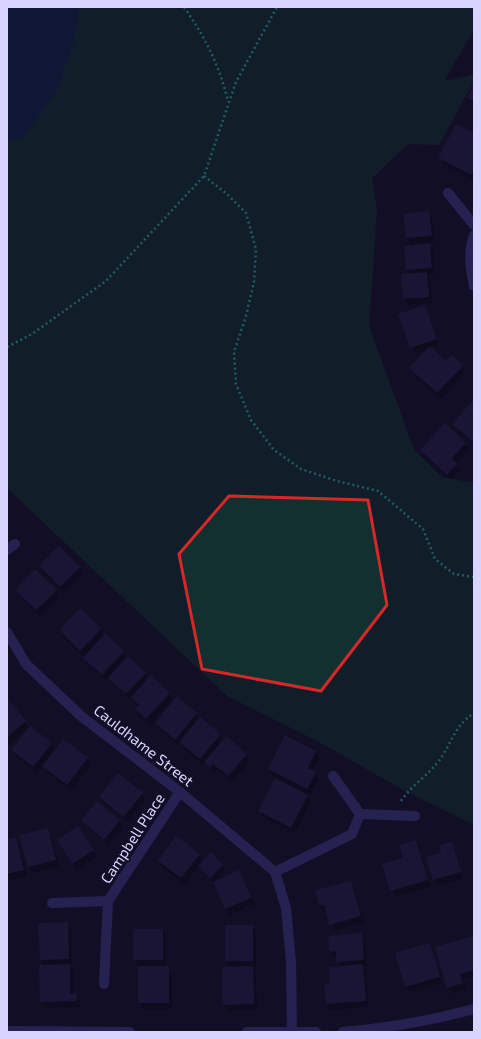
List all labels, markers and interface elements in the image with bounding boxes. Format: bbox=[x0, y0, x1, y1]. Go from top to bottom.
street label: Cauldhame Street bbox=[91, 700, 198, 790]
street label: Campbell Place bbox=[96, 790, 168, 886]

